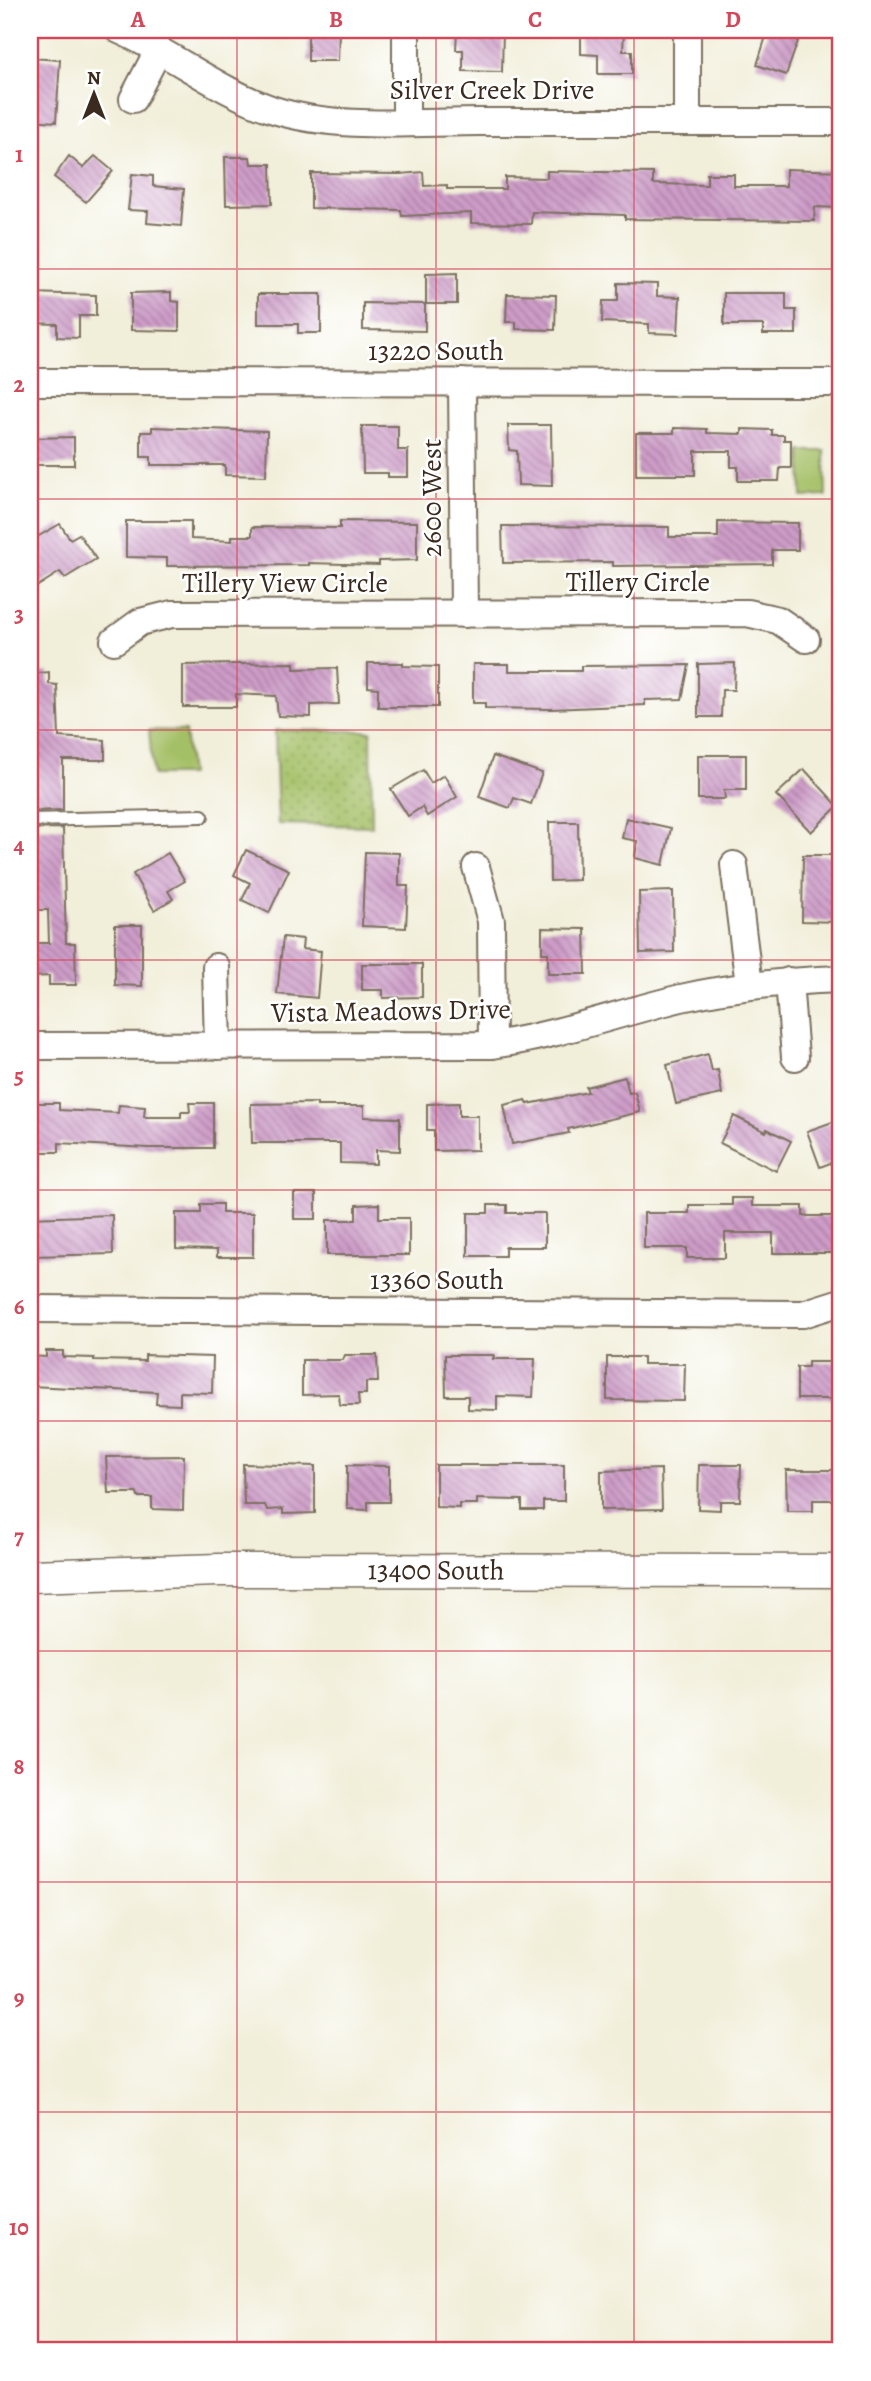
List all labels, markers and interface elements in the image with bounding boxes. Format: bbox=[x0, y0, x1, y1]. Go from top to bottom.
text: A bbox=[130, 4, 146, 35]
text: B bbox=[329, 4, 343, 35]
text: C bbox=[528, 4, 542, 35]
text: D bbox=[725, 4, 741, 35]
north arrow bbox=[60, 60, 130, 130]
text: N bbox=[87, 65, 101, 91]
street label: Silver Creek Drive bbox=[390, 71, 594, 109]
text: 1 bbox=[15, 139, 23, 170]
street label: 13220 South bbox=[368, 332, 504, 370]
text: 2 bbox=[13, 369, 25, 400]
street label: 2600 West bbox=[413, 439, 451, 557]
street label: Tillery Circle bbox=[566, 563, 710, 601]
street label: Tillery View Circle bbox=[182, 564, 388, 602]
text: 3 bbox=[14, 599, 24, 630]
text: 4 bbox=[14, 830, 25, 861]
street label: Vista Meadows Drive bbox=[270, 990, 511, 1032]
text: 5 bbox=[14, 1060, 24, 1091]
street label: 13360 South bbox=[370, 1261, 504, 1299]
text: 6 bbox=[14, 1291, 25, 1322]
text: 7 bbox=[14, 1521, 24, 1552]
street label: 13400 South bbox=[367, 1551, 504, 1589]
text: 8 bbox=[13, 1751, 25, 1782]
text: 9 bbox=[14, 1982, 24, 2013]
text: 10 bbox=[9, 2212, 29, 2243]

